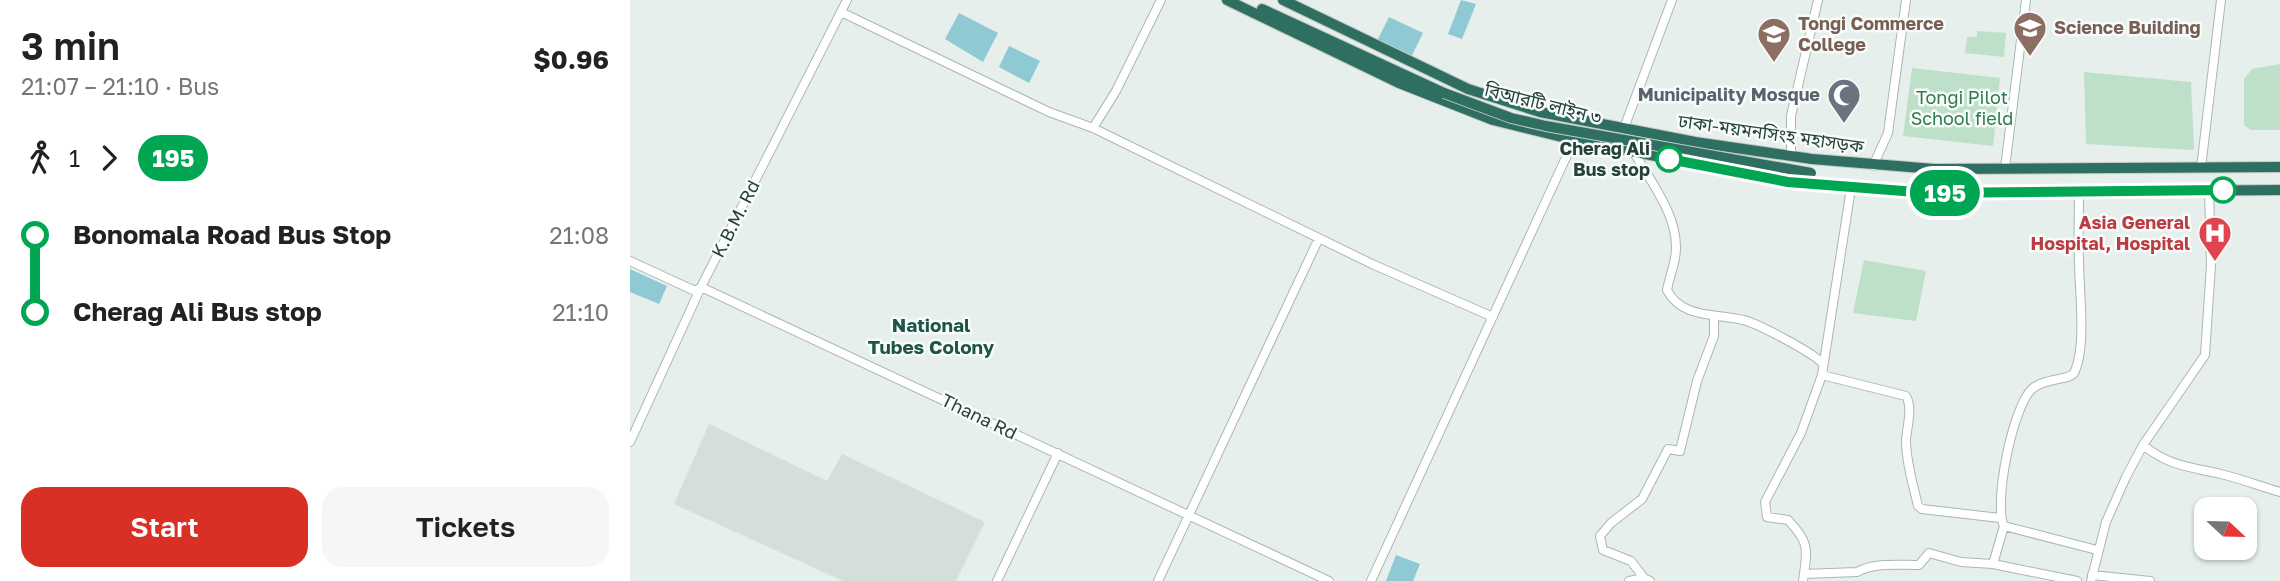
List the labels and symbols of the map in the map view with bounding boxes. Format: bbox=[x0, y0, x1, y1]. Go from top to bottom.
school or university icon: Science Building bbox=[2011, 9, 2049, 58]
place label: Tongi Commerce College bbox=[1798, 12, 1944, 55]
school or university icon: Tongi Commerce College bbox=[1755, 15, 1793, 64]
place label: Science Building bbox=[2054, 16, 2201, 38]
mosque icon: Municipality Mosque bbox=[1825, 76, 1863, 125]
street label: বিআরটি লাইন ৩ bbox=[1481, 78, 1604, 128]
place label: Municipality Mosque bbox=[1638, 83, 1820, 105]
park label: Tongi Pilot School field bbox=[1911, 86, 2013, 129]
street label: ঢাকা-ময়মনসিংহ মহাসড়ক bbox=[1676, 109, 1866, 157]
place label: Cherag Ali Bus stop bbox=[1559, 137, 1650, 180]
marker: Cherag Ali Bus stop bbox=[1656, 146, 1682, 172]
line badge: 195 bbox=[1905, 170, 1985, 216]
street label: K.B.M. Rd bbox=[706, 176, 764, 261]
unlabelled marker bbox=[2210, 177, 2236, 203]
place label: Asia General Hospital, Hospital bbox=[2030, 211, 2190, 254]
hospital icon: Asia General Hospital, Hospital bbox=[2196, 214, 2234, 263]
district label: National Tubes Colony bbox=[868, 313, 995, 358]
street label: Thana Rd bbox=[938, 388, 1021, 444]
north arrow bbox=[2194, 497, 2258, 560]

